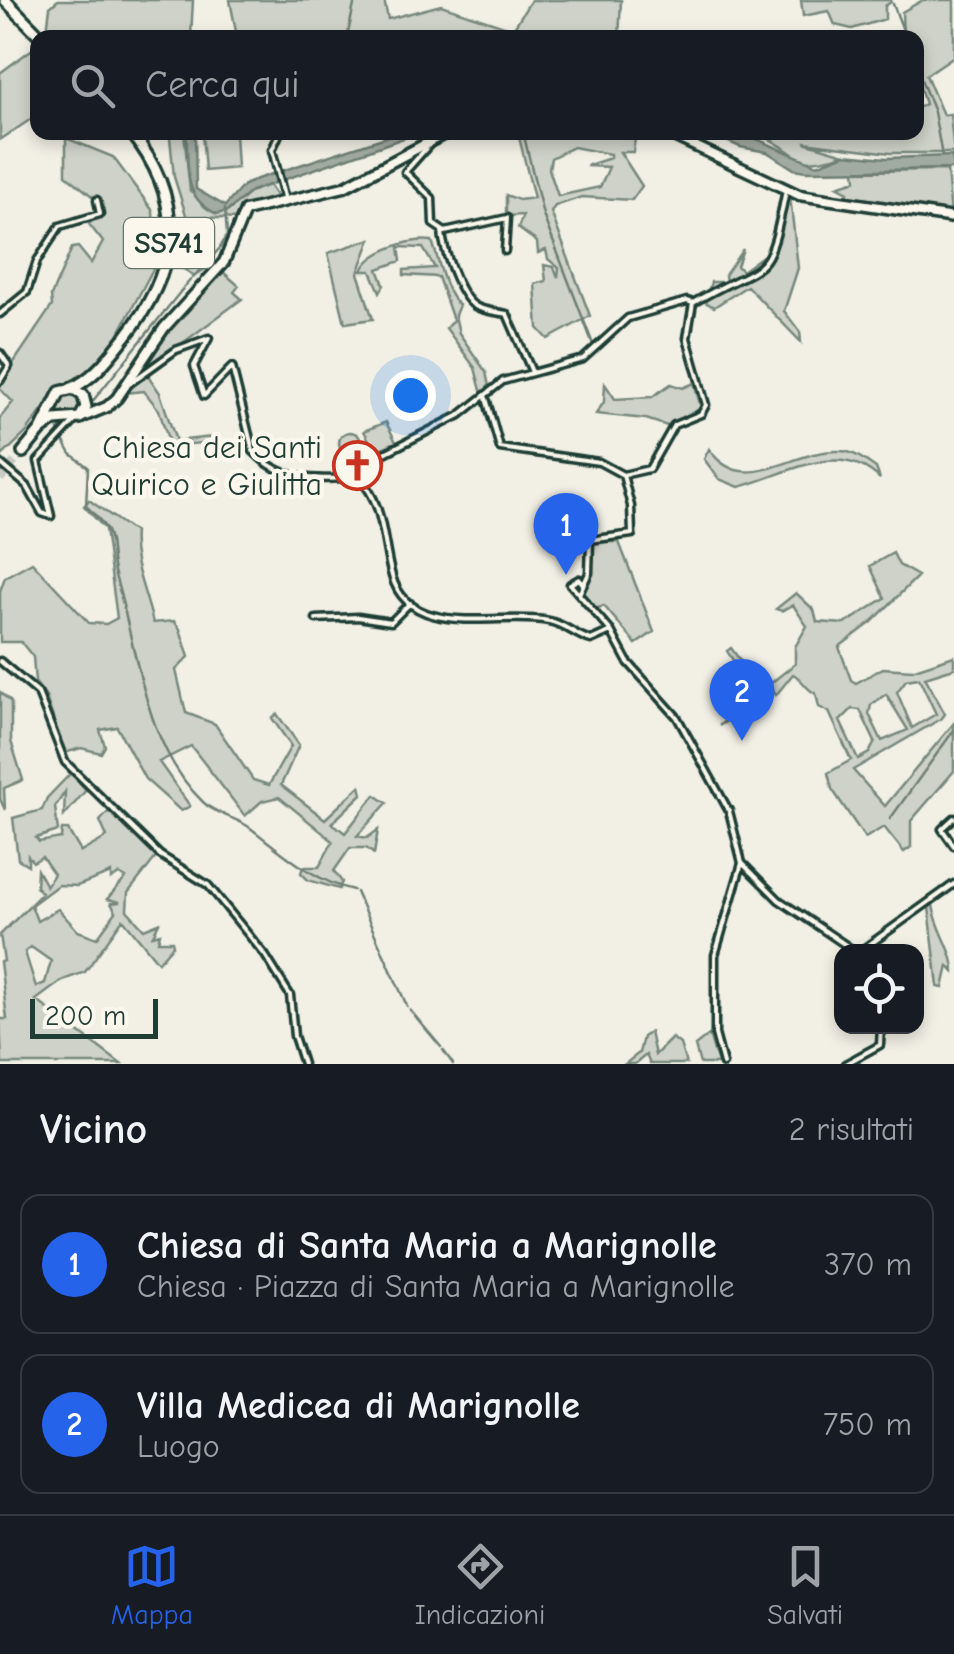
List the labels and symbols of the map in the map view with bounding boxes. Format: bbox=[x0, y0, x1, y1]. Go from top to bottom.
road number: SS741 bbox=[124, 218, 214, 268]
your location bbox=[385, 370, 436, 421]
place label: Chiesa dei Santi Quirico e Giulitta bbox=[91, 429, 322, 503]
church icon: Chiesa dei Santi Quirico e Giulitta bbox=[331, 439, 383, 491]
pin: 1 bbox=[534, 492, 598, 575]
pin: 2 bbox=[710, 658, 774, 741]
scale bar bbox=[30, 994, 158, 1038]

